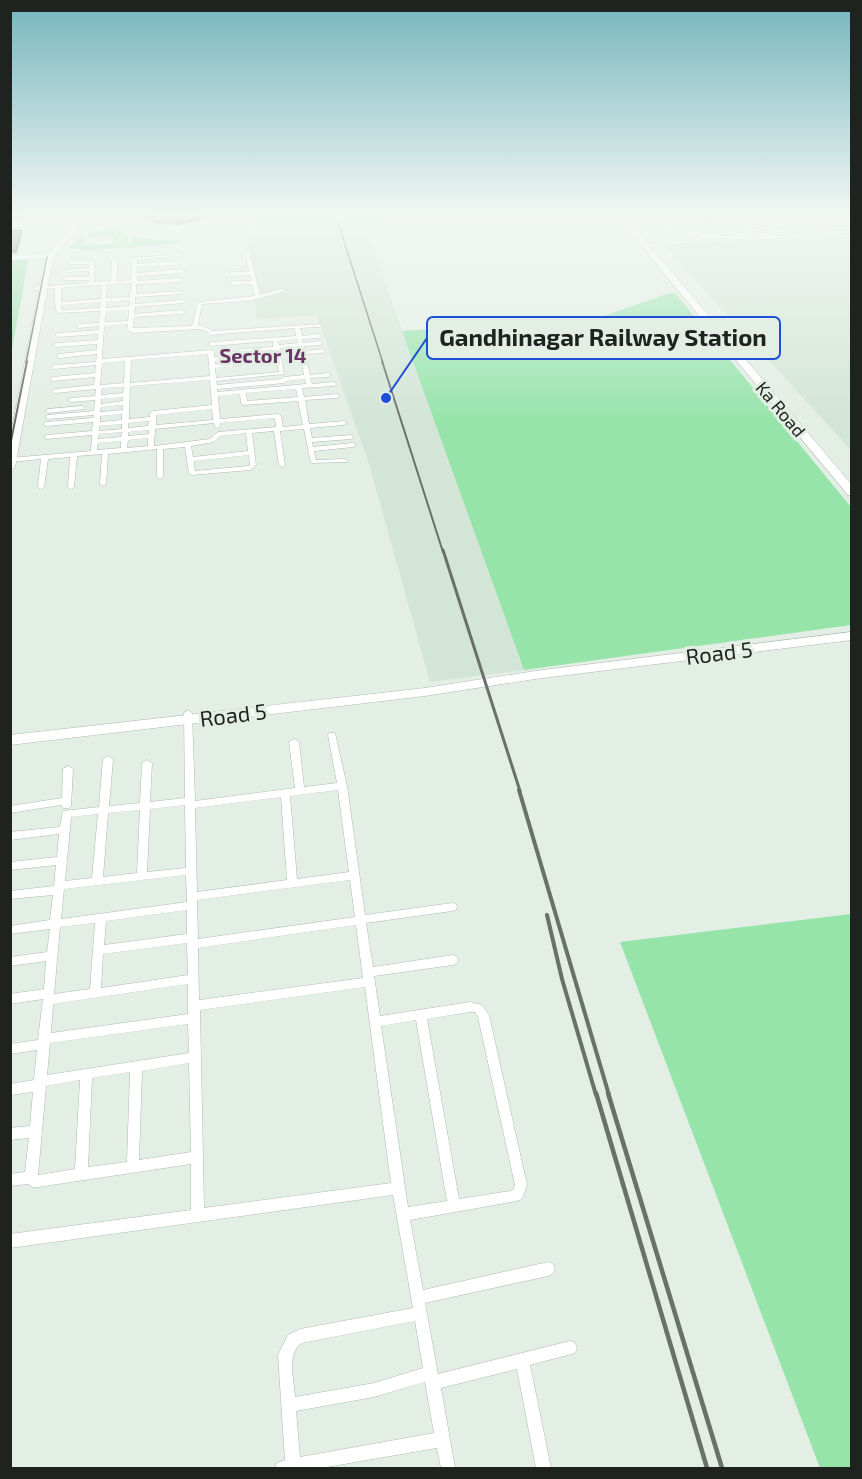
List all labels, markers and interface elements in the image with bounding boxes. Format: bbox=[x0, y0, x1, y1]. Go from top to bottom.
callout: Gandhinagar Railway Station bbox=[427, 317, 780, 359]
text: Gandhinagar Railway Station bbox=[439, 322, 767, 351]
district label: Sector 14 bbox=[219, 343, 307, 367]
street label: Ka Road bbox=[751, 377, 811, 441]
street label: Road 5 bbox=[684, 635, 754, 669]
street label: Road 5 bbox=[198, 697, 268, 731]

